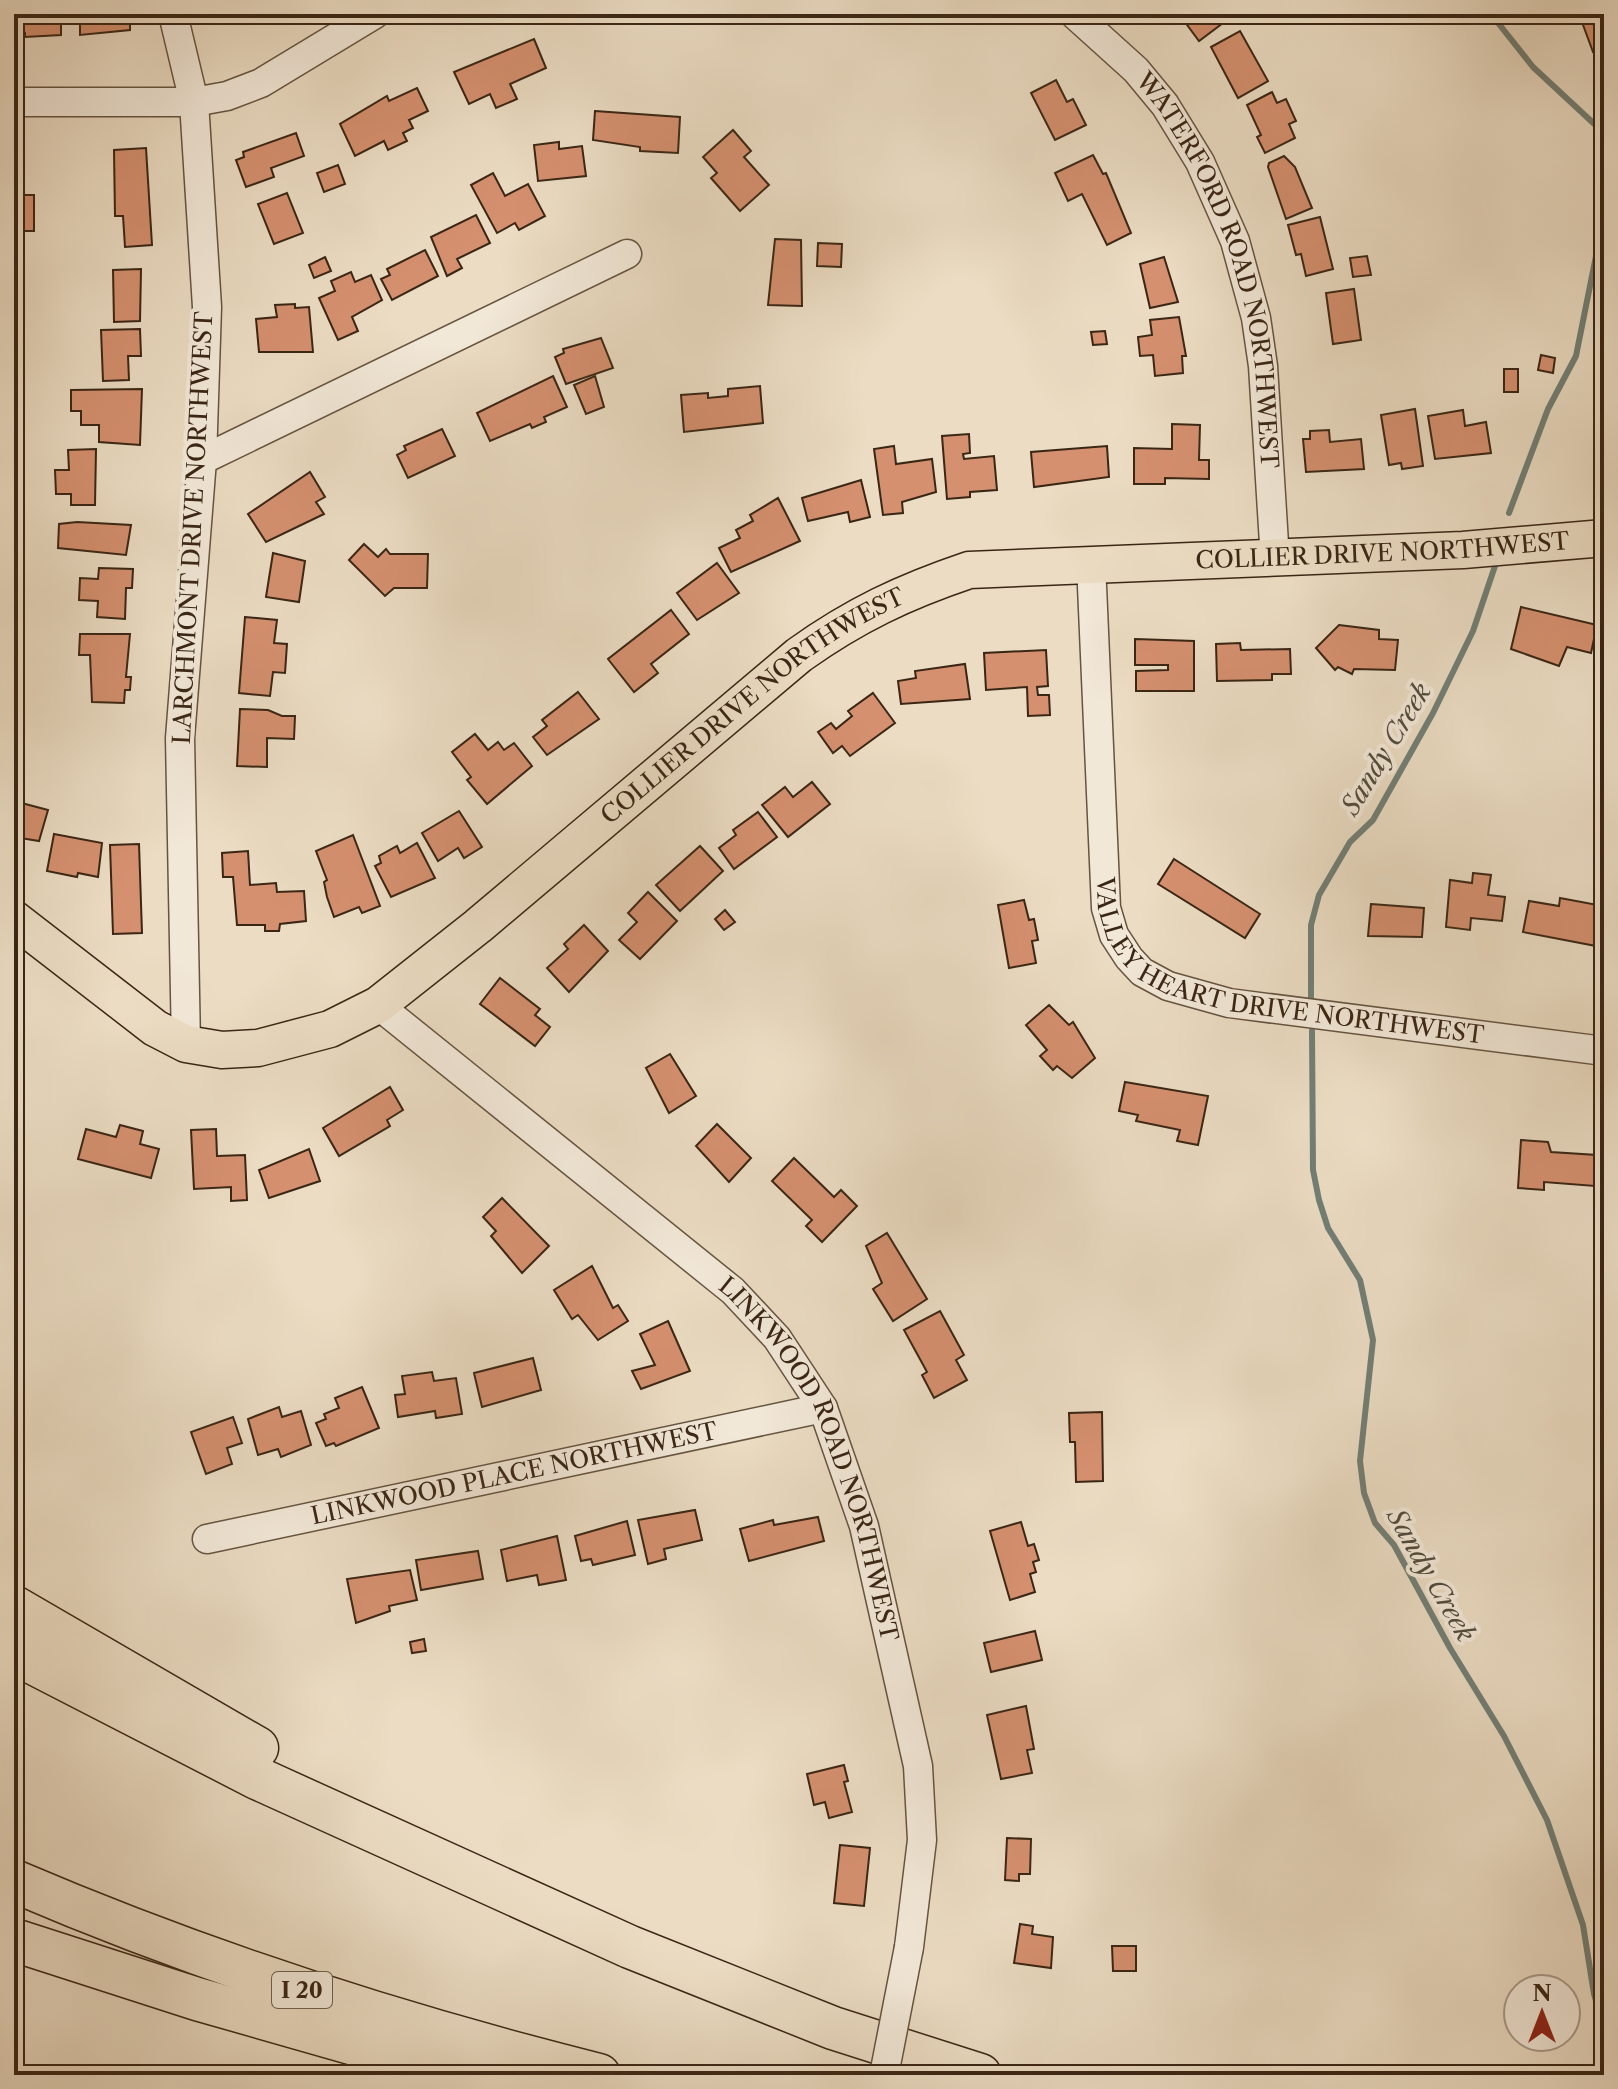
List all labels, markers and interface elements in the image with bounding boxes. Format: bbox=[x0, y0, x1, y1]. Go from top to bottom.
street label: WATERFORD ROAD NORTHWEST bbox=[1129, 66, 1284, 469]
street label: LARCHMONT DRIVE NORTHWEST bbox=[167, 311, 218, 745]
street label: COLLIER DRIVE NORTHWEST bbox=[1195, 526, 1571, 575]
street label: COLLIER DRIVE NORTHWEST bbox=[595, 582, 909, 830]
water label: Sandy Creek bbox=[1333, 677, 1438, 822]
street label: VALLEY HEART DRIVE NORTHWEST bbox=[1091, 875, 1486, 1050]
street label: LINKWOOD ROAD NORTHWEST bbox=[713, 1270, 904, 1644]
street label: LINKWOOD PLACE NORTHWEST bbox=[308, 1416, 720, 1530]
water label: Sandy Creek bbox=[1379, 1501, 1482, 1648]
road number: I 20 bbox=[272, 1972, 332, 2008]
north arrow bbox=[1502, 1973, 1582, 2053]
text: N bbox=[1532, 1980, 1552, 2007]

